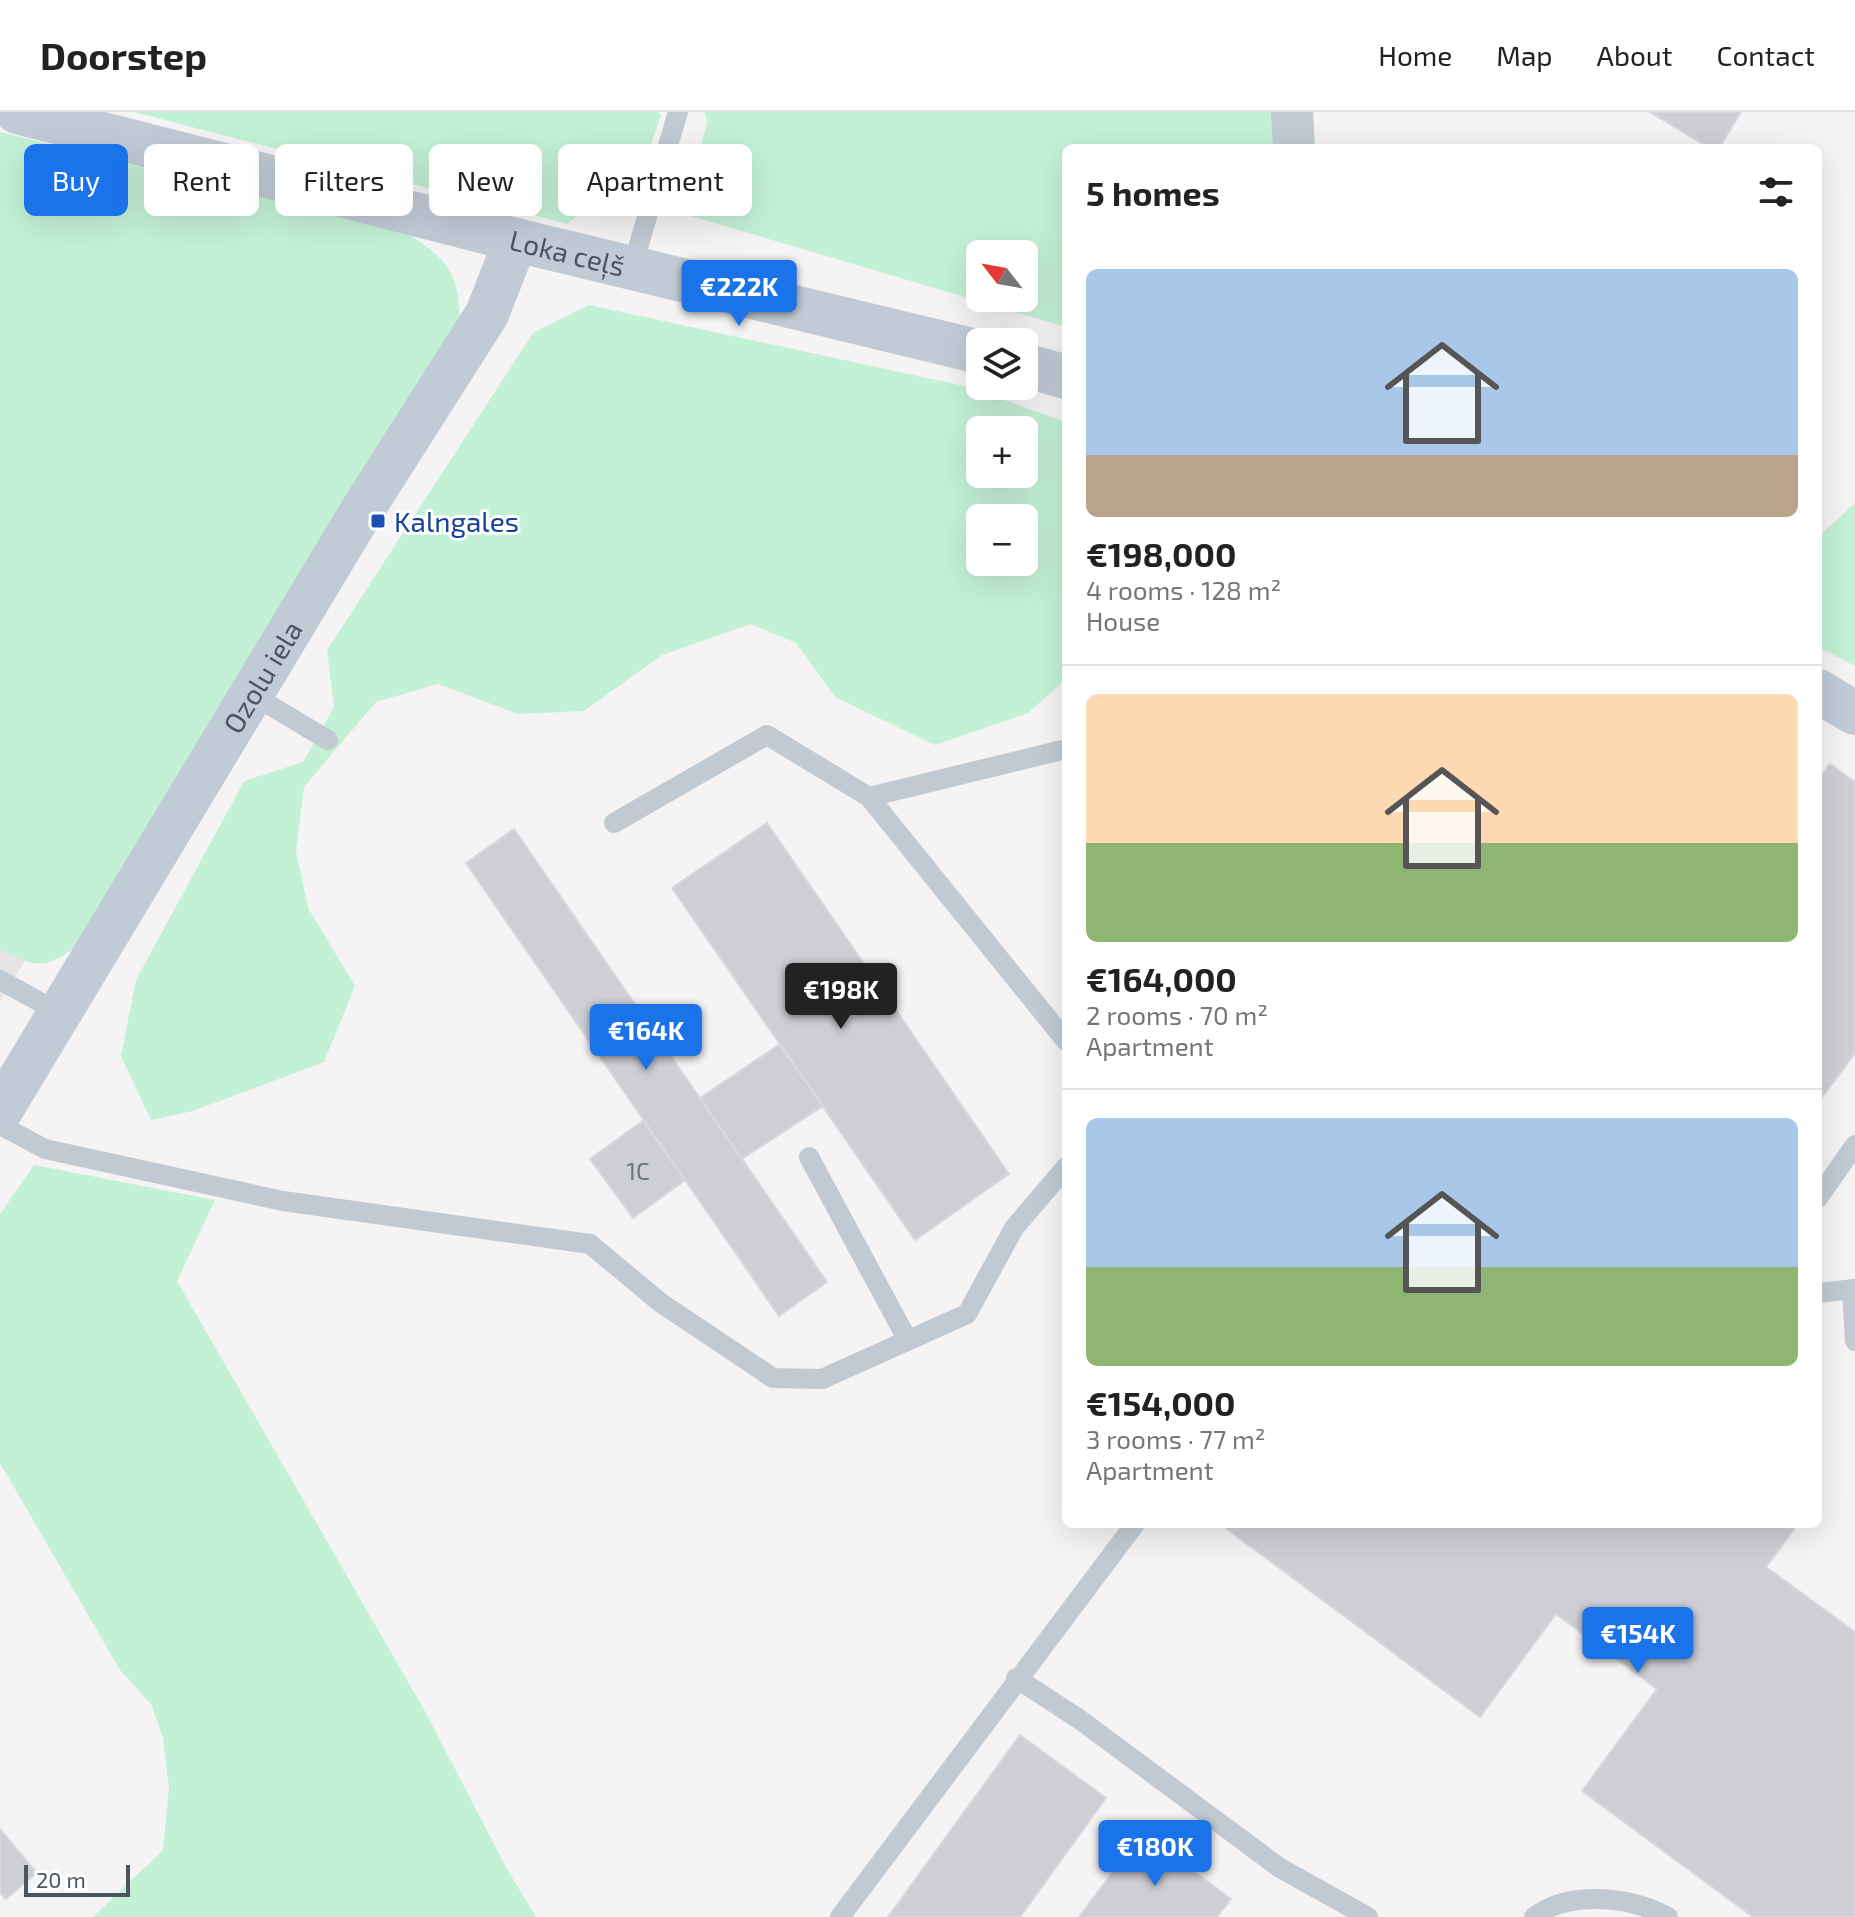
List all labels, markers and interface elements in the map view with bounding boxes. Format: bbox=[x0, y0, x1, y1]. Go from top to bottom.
text: Doorstep bbox=[40, 32, 207, 78]
text: Home bbox=[1378, 38, 1452, 72]
text: Map bbox=[1496, 38, 1553, 72]
text: About bbox=[1597, 38, 1672, 72]
text: Contact bbox=[1716, 38, 1815, 72]
chip: Buy bbox=[24, 144, 128, 216]
chip: Rent bbox=[144, 144, 259, 216]
chip: Filters bbox=[275, 144, 413, 216]
chip: New bbox=[429, 144, 542, 216]
chip: Apartment bbox=[558, 144, 752, 216]
icon: filters bbox=[1754, 170, 1798, 214]
text: 5 homes bbox=[1086, 172, 1220, 213]
street label: Loka ceļš bbox=[506, 222, 628, 283]
north arrow bbox=[966, 240, 1038, 312]
map controls bbox=[966, 240, 1038, 576]
pin: €222K bbox=[683, 260, 795, 328]
text: €222K bbox=[700, 270, 778, 301]
icon: home bbox=[1370, 321, 1514, 465]
button: layers bbox=[966, 328, 1038, 400]
button: + bbox=[966, 416, 1038, 488]
place label: Kalngales bbox=[394, 504, 519, 538]
button: − bbox=[966, 504, 1038, 576]
marker: Kalngales bbox=[369, 512, 387, 530]
text: €198,000 bbox=[1086, 533, 1236, 574]
text: 4 rooms · 128 m² bbox=[1086, 574, 1281, 605]
text: House bbox=[1086, 605, 1160, 636]
street label: Ozolu iela bbox=[215, 614, 309, 739]
icon: home bbox=[1370, 746, 1514, 890]
text: €164,000 bbox=[1086, 958, 1237, 999]
pin: €198K bbox=[785, 963, 897, 1031]
text: €198K bbox=[803, 973, 879, 1004]
text: 2 rooms · 70 m² bbox=[1086, 999, 1268, 1030]
pin: €164K bbox=[590, 1004, 702, 1072]
text: €164K bbox=[608, 1014, 684, 1045]
text: Apartment bbox=[1086, 1030, 1214, 1061]
house number: 1C bbox=[626, 1156, 650, 1185]
icon: home bbox=[1370, 1170, 1514, 1314]
text: €154,000 bbox=[1086, 1382, 1236, 1423]
text: 3 rooms · 77 m² bbox=[1086, 1423, 1266, 1454]
text: Apartment bbox=[1086, 1454, 1214, 1485]
pin: €154K bbox=[1582, 1607, 1694, 1675]
text: €154K bbox=[1600, 1617, 1676, 1648]
pin: €180K bbox=[1099, 1820, 1211, 1888]
text: €180K bbox=[1116, 1830, 1194, 1861]
scale bar bbox=[24, 1861, 130, 1897]
text: 20 m bbox=[36, 1866, 86, 1892]

